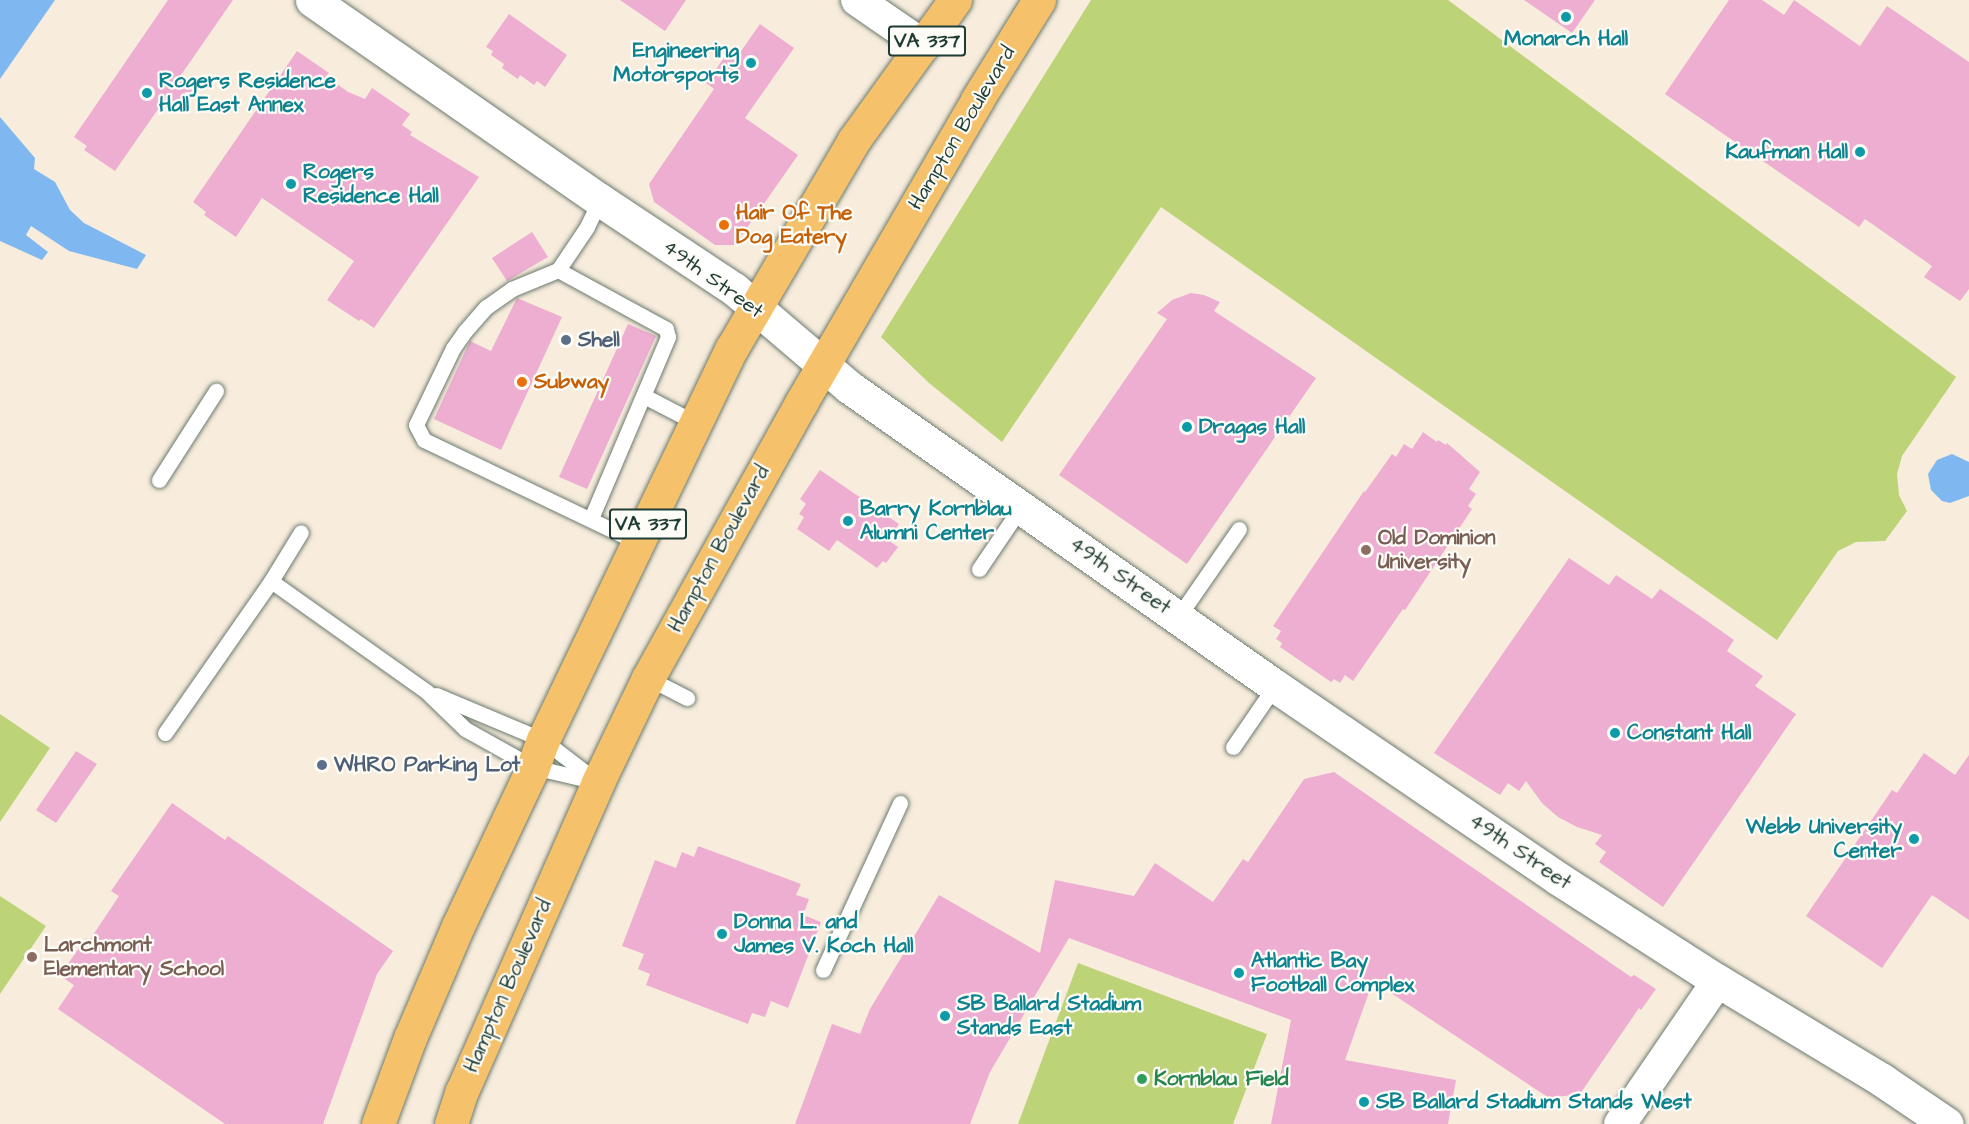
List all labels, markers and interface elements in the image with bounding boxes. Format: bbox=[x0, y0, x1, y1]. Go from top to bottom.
marker: Monarch Hall bbox=[1559, 10, 1573, 24]
road number: VA 337 bbox=[886, 24, 968, 58]
place label: Monarch Hall bbox=[1504, 26, 1628, 52]
place label: Engineering Motorsports bbox=[613, 38, 739, 88]
street label: Hampton Boulevard bbox=[903, 42, 1021, 214]
marker: Engineering Motorsports bbox=[744, 56, 758, 70]
place label: Rogers Residence Hall East Annex bbox=[159, 68, 336, 118]
marker: Rogers Residence Hall East Annex bbox=[140, 86, 154, 100]
place label: Kaufman Hall bbox=[1726, 139, 1848, 165]
marker: Kaufman Hall bbox=[1853, 145, 1867, 159]
place label: Rogers Residence Hall bbox=[303, 159, 439, 209]
marker: Rogers Residence Hall bbox=[284, 177, 298, 191]
place label: Hair Of The Dog Eatery bbox=[736, 200, 852, 250]
marker: Hair Of The Dog Eatery bbox=[717, 218, 731, 232]
street label: 49th Street bbox=[658, 234, 768, 324]
place label: Shell bbox=[578, 327, 620, 353]
marker: Shell bbox=[559, 333, 573, 347]
place label: Subway bbox=[534, 369, 609, 395]
marker: Subway bbox=[515, 375, 529, 389]
place label: Dragas Hall bbox=[1199, 414, 1305, 440]
marker: Dragas Hall bbox=[1180, 420, 1194, 434]
street label: Hampton Boulevard bbox=[663, 461, 775, 637]
place label: Barry Kornblau Alumni Center bbox=[860, 496, 1012, 546]
road number: VA 337 bbox=[608, 507, 688, 541]
marker: Barry Kornblau Alumni Center bbox=[841, 514, 855, 528]
place label: Old Dominion University bbox=[1378, 525, 1495, 575]
street label: 49th Street bbox=[1064, 532, 1176, 620]
marker: Old Dominion University bbox=[1359, 543, 1373, 557]
place label: Constant Hall bbox=[1627, 720, 1751, 746]
marker: Constant Hall bbox=[1608, 726, 1622, 740]
place label: WHRO Parking Lot bbox=[334, 752, 520, 778]
marker: WHRO Parking Lot bbox=[315, 758, 329, 772]
street label: 49th Street bbox=[1464, 808, 1576, 896]
place label: Webb University Center bbox=[1746, 814, 1902, 864]
marker: Webb University Center bbox=[1907, 832, 1921, 846]
street label: Hampton Boulevard bbox=[459, 896, 557, 1076]
place label: Donna L. and James V. Koch Hall bbox=[734, 909, 914, 959]
marker: Donna L. and James V. Koch Hall bbox=[715, 927, 729, 941]
place label: Larchmont Elementary School bbox=[44, 932, 224, 982]
place label: Atlantic Bay Football Complex bbox=[1251, 948, 1414, 998]
marker: Larchmont Elementary School bbox=[25, 950, 39, 964]
marker: Atlantic Bay Football Complex bbox=[1232, 966, 1246, 980]
place label: SB Ballard Stadium Stands East bbox=[957, 991, 1141, 1041]
marker: SB Ballard Stadium Stands East bbox=[938, 1009, 952, 1023]
place label: Kornblau Field bbox=[1154, 1066, 1289, 1092]
marker: Kornblau Field bbox=[1135, 1072, 1149, 1086]
place label: SB Ballard Stadium Stands West bbox=[1376, 1089, 1692, 1115]
marker: SB Ballard Stadium Stands West bbox=[1357, 1095, 1371, 1109]

